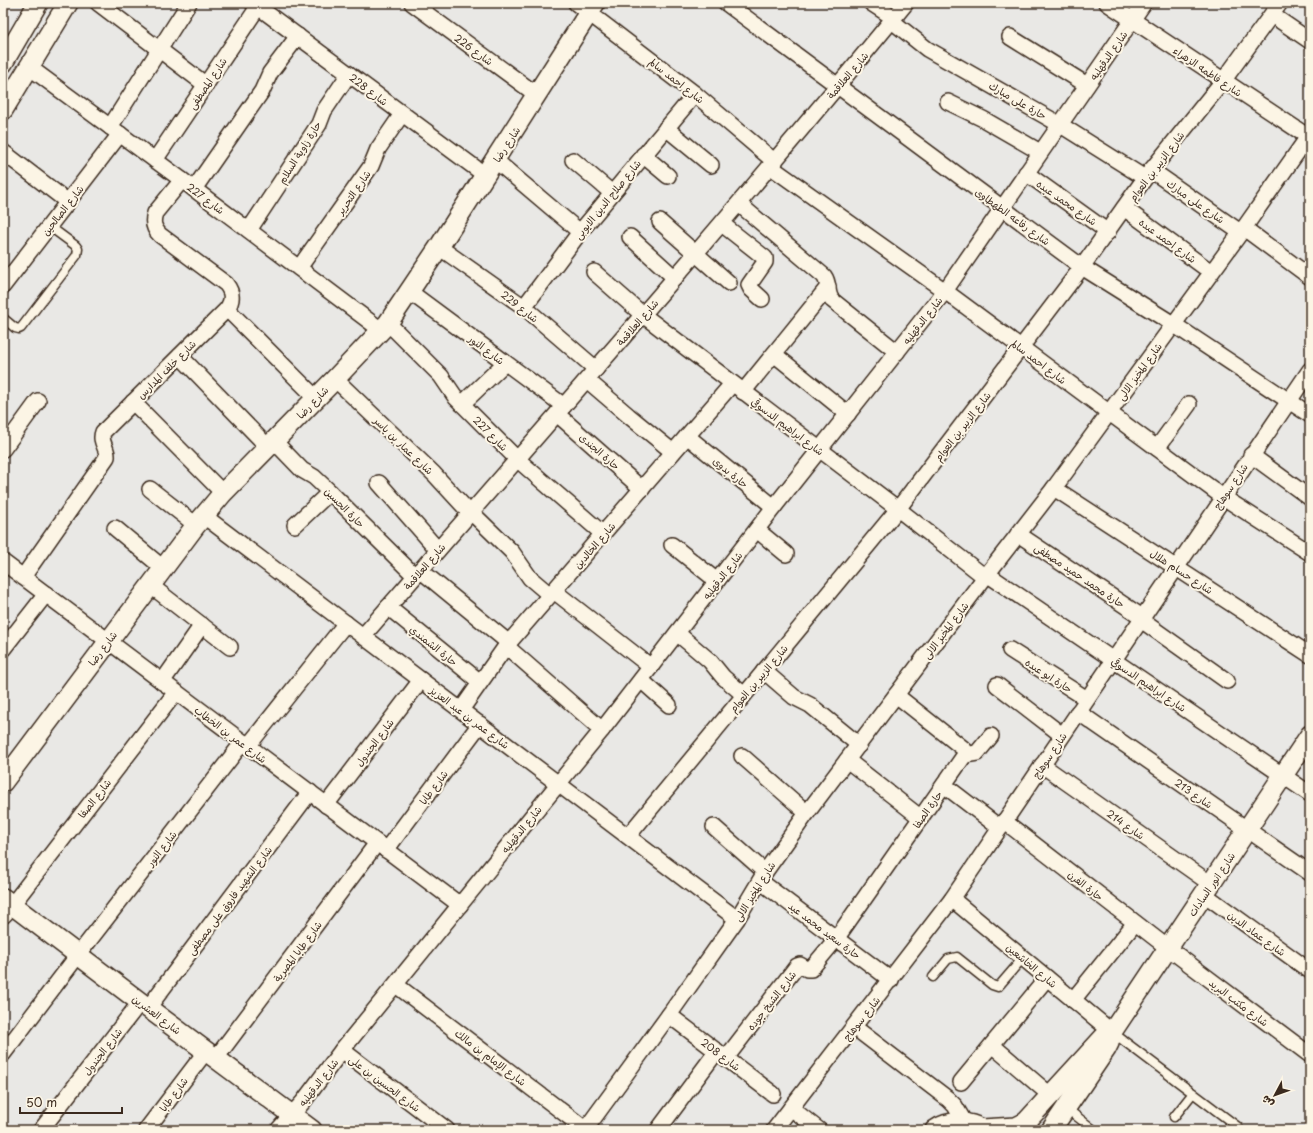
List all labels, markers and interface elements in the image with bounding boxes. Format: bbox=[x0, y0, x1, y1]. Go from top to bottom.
street label: شارع الدقهليه bbox=[1086, 27, 1131, 83]
street label: شارع 226 bbox=[451, 30, 497, 69]
street label: شارع فاطمه الزهراء bbox=[1170, 42, 1246, 101]
street label: شارع العلاقمة bbox=[823, 48, 872, 102]
street label: شارع المصطفى bbox=[184, 54, 231, 112]
street label: شارع احمد سالم bbox=[646, 54, 708, 107]
street label: شارع 228 bbox=[346, 69, 392, 109]
street label: حارة على مبارك bbox=[986, 77, 1050, 123]
street label: حارة زاوية السلام bbox=[274, 118, 325, 187]
street label: شارع رضا bbox=[489, 123, 524, 165]
street label: شارع الزبير بن العوام bbox=[1125, 128, 1189, 205]
street label: شارع صلاح الدين الايوبى bbox=[570, 156, 645, 243]
street label: شارع التحرير bbox=[332, 167, 375, 219]
street label: شارع محمد عبده bbox=[1033, 176, 1101, 229]
street label: شارع على مبارك bbox=[1163, 176, 1228, 227]
street label: شارع 227 bbox=[183, 179, 228, 218]
street label: شارع الصالحين bbox=[37, 181, 87, 239]
street label: شارع رفاعه الطهطاوى bbox=[972, 184, 1054, 249]
street label: شارع احمد عبده bbox=[1136, 214, 1200, 267]
street label: شارع 229 bbox=[497, 287, 542, 326]
street label: شارع الدقهليه bbox=[899, 293, 946, 348]
street label: شارع العلاقمة bbox=[613, 295, 662, 349]
street label: شارع النور bbox=[465, 330, 508, 368]
street label: شارع احمد سالم bbox=[1007, 335, 1070, 388]
street label: شارع خلف المدارس bbox=[133, 336, 200, 403]
street label: شارع المخبز الالى bbox=[1113, 339, 1166, 403]
street label: شارع رضا bbox=[293, 382, 332, 422]
street label: شارع الزبير بن العوام bbox=[930, 388, 996, 465]
street label: شارع ابراهيم الدسوقي bbox=[748, 394, 828, 459]
street label: شارع عمار بن ياسر bbox=[369, 412, 437, 478]
street label: شارع 227 bbox=[470, 412, 512, 455]
street label: حارة الجندى bbox=[577, 429, 624, 473]
street label: حارة بدوى bbox=[710, 453, 752, 491]
street label: شارع سوهاج bbox=[1209, 460, 1252, 513]
street label: حارة الحسين bbox=[322, 484, 369, 531]
street label: شارع الخالدين bbox=[570, 518, 619, 572]
street label: شارع العلاقمة bbox=[400, 539, 449, 593]
street label: حارة محمد حميد مصطفى bbox=[1031, 539, 1128, 612]
street label: شارع حسام هلال bbox=[1147, 545, 1217, 598]
street label: شارع الدقهليه bbox=[699, 548, 746, 603]
street label: شارع المخبز الالى bbox=[919, 598, 972, 662]
street label: حارة الشمندي bbox=[406, 621, 461, 671]
street label: شارع رضا bbox=[84, 627, 121, 669]
street label: شارع الزبير بن العوام bbox=[725, 641, 793, 716]
street label: شارع ابراهيم الدسوقي bbox=[1108, 653, 1190, 716]
street label: حارة ابو عبده bbox=[1023, 654, 1076, 696]
street label: شارع عمر بن عبد العزيز bbox=[426, 682, 513, 753]
street label: شارع عمر بن الخطاب bbox=[191, 702, 270, 767]
street label: شارع الجندول bbox=[351, 715, 398, 770]
street label: شارع سوهاج bbox=[1028, 729, 1071, 782]
street label: شارع طابا bbox=[415, 766, 452, 808]
street label: شارع 213 bbox=[1171, 774, 1216, 812]
street label: شارع الصفا bbox=[74, 775, 115, 821]
street label: حارة الصفا bbox=[909, 787, 946, 831]
street label: شارع الدقهليه bbox=[497, 802, 546, 856]
street label: شارع 214 bbox=[1103, 805, 1148, 843]
street label: شارع النور bbox=[142, 827, 181, 870]
street label: شارع الشهيد فاروق على مصطفى bbox=[183, 842, 276, 958]
street label: شارع انور السادات bbox=[1184, 849, 1239, 920]
street label: شارع المخبز الالى bbox=[730, 858, 779, 924]
street label: حارة الفرن bbox=[1065, 866, 1107, 904]
street label: حارة سعيد محمد عيد bbox=[786, 898, 864, 962]
street label: شارع عماد الدين bbox=[1224, 907, 1289, 960]
street label: شارع طابا المصرية bbox=[269, 917, 326, 985]
street label: شارع الخاشعين bbox=[1003, 939, 1061, 992]
street label: شارع الشيخ جوده bbox=[743, 967, 800, 1034]
street label: شارع مكتب البريد bbox=[1206, 975, 1272, 1030]
street label: شارع العشرين bbox=[129, 991, 185, 1038]
street label: شارع سوهاج bbox=[839, 992, 884, 1044]
street label: شارع الجندول bbox=[79, 1024, 126, 1078]
street label: شارع الإمام بن مالك bbox=[452, 1025, 530, 1090]
street label: شارع 208 bbox=[698, 1034, 744, 1075]
street label: شارع الحسين بن على bbox=[345, 1051, 424, 1116]
street label: شارع الدقهليه bbox=[295, 1055, 342, 1110]
street label: شارع طابا bbox=[155, 1073, 192, 1115]
north arrow bbox=[1255, 1075, 1295, 1115]
scale bar bbox=[20, 1089, 122, 1115]
text: ش bbox=[1257, 1092, 1277, 1112]
text: 50 m bbox=[26, 1093, 57, 1111]

